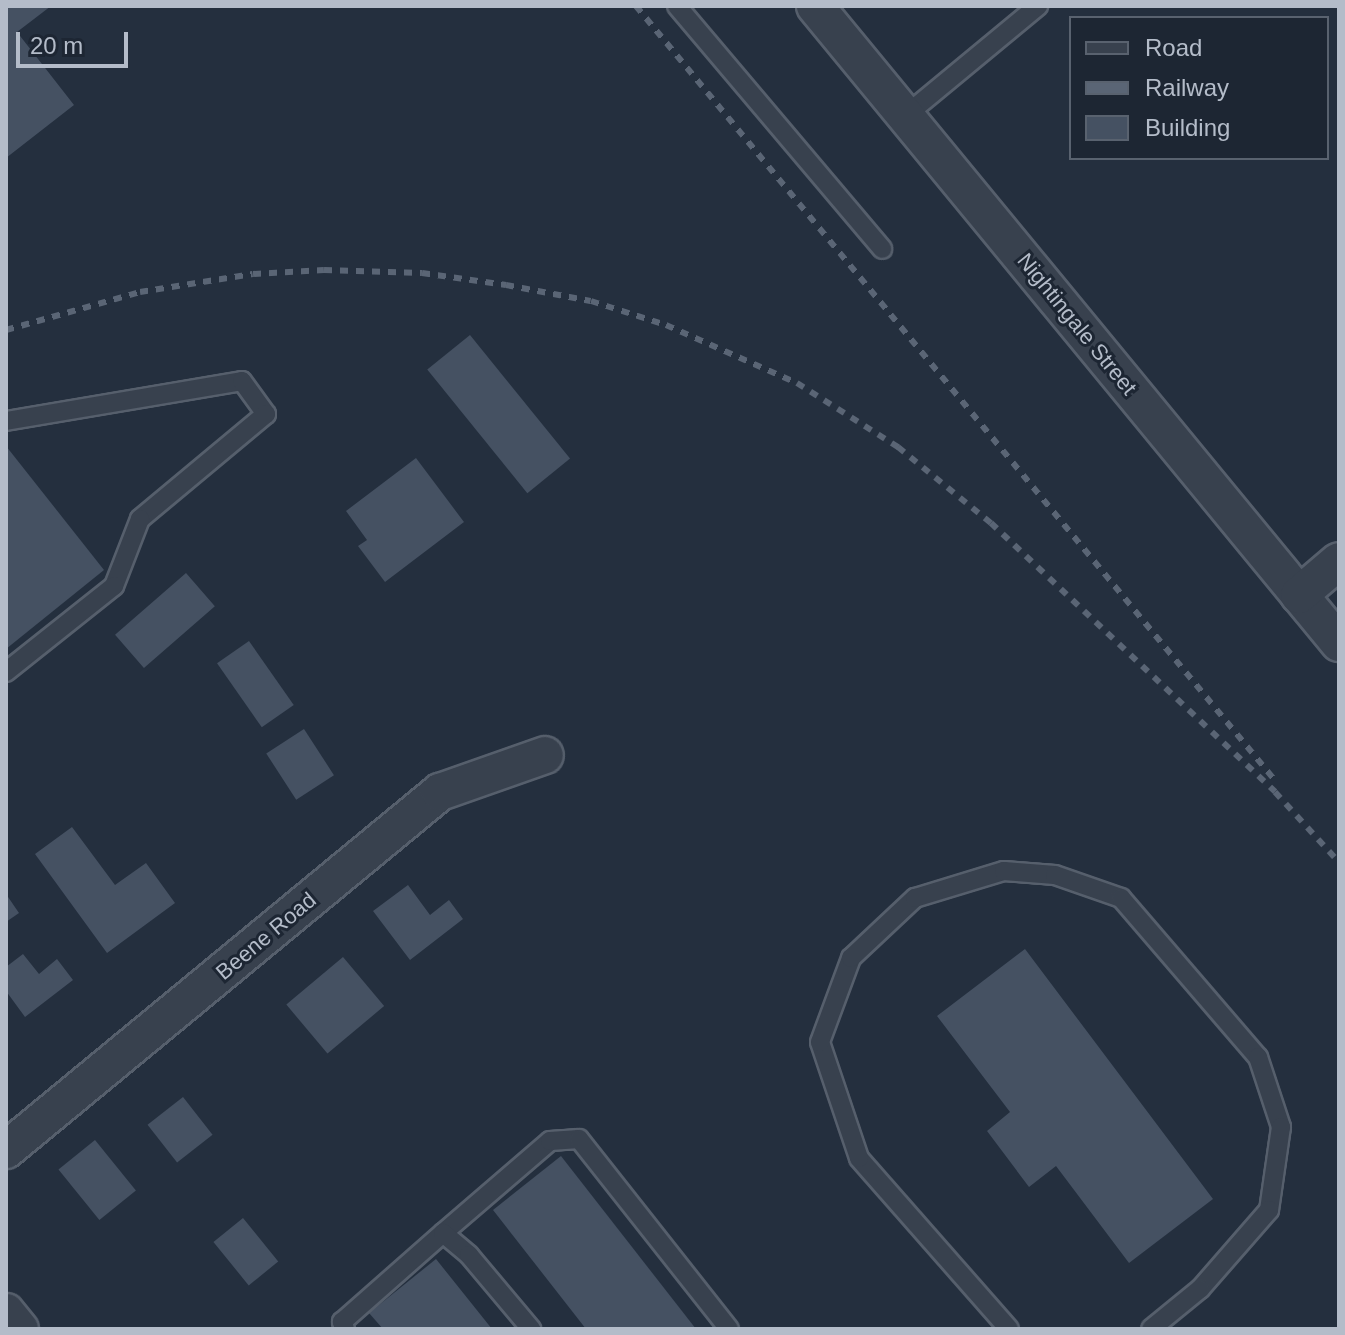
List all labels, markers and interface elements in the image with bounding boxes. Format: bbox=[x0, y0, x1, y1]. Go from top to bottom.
scale bar bbox=[20, 16, 132, 66]
legend bbox=[1069, 16, 1329, 160]
text: 20 m bbox=[30, 32, 83, 59]
text: Road bbox=[1145, 34, 1202, 61]
text: Railway bbox=[1145, 74, 1229, 101]
text: Building bbox=[1145, 114, 1230, 141]
street label: Nightingale Street bbox=[1012, 248, 1142, 400]
street label: Beene Road bbox=[211, 887, 321, 985]

